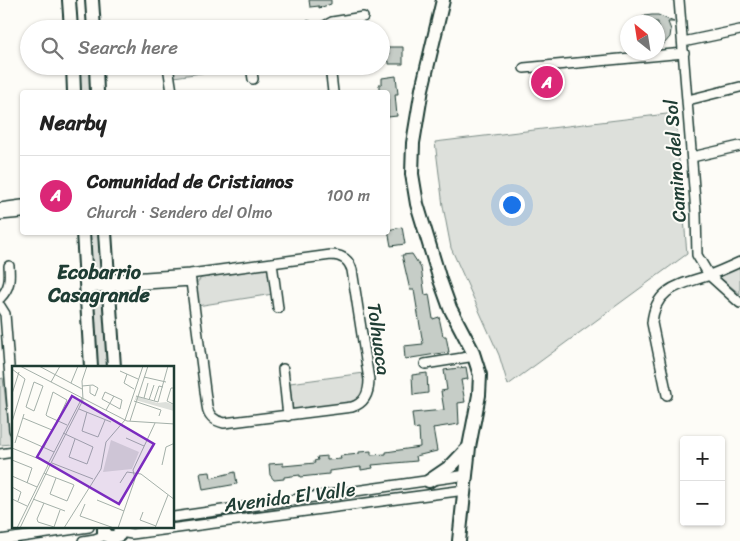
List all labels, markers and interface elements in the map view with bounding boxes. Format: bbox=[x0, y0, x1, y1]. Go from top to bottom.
north arrow bbox=[620, 15, 665, 60]
search box bbox=[20, 20, 390, 75]
text: Search here bbox=[78, 31, 178, 64]
icon: search bbox=[38, 34, 66, 62]
pin: A bbox=[531, 63, 563, 101]
street label: Camino del Sol bbox=[654, 98, 696, 223]
text: Nearby bbox=[40, 104, 106, 142]
text: Comunidad de Cristianos bbox=[87, 165, 293, 198]
text: A bbox=[51, 181, 61, 210]
text: 100 m bbox=[326, 181, 370, 210]
your location bbox=[499, 192, 525, 218]
text: Church · Sendero del Olmo bbox=[87, 198, 272, 227]
district label: Ecobarrio Casagrande bbox=[47, 255, 151, 313]
street label: Tolhuaca bbox=[358, 301, 400, 378]
inset map bbox=[12, 366, 175, 528]
map controls bbox=[680, 436, 725, 526]
button: + bbox=[680, 436, 725, 481]
street label: Avenida El Valle bbox=[221, 473, 358, 522]
button: − bbox=[680, 481, 725, 526]

